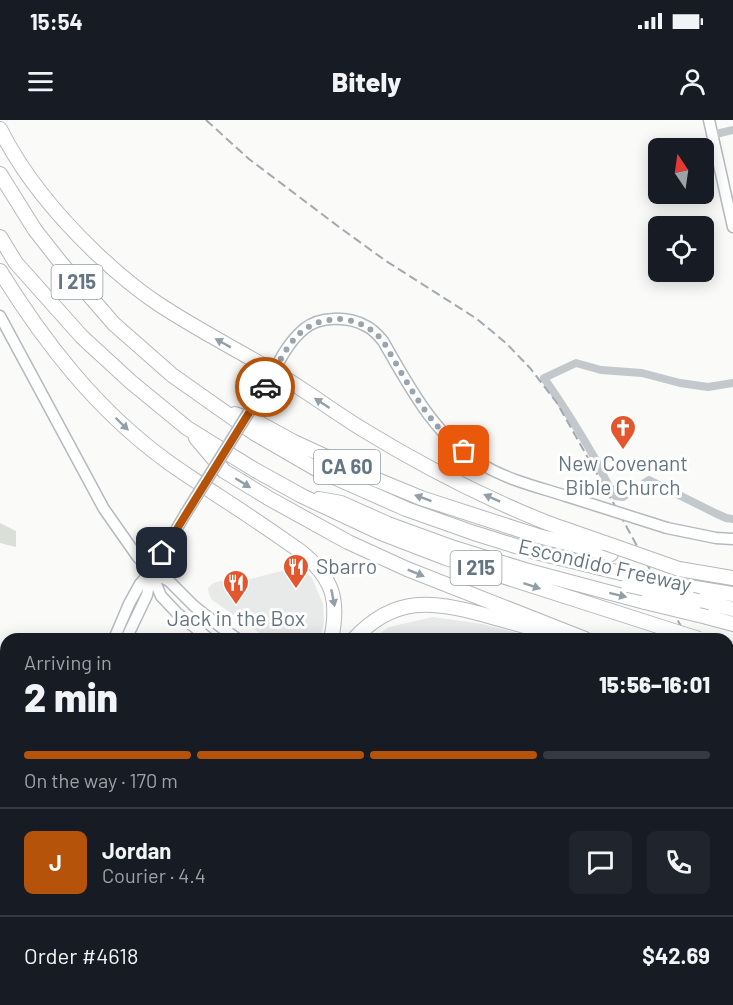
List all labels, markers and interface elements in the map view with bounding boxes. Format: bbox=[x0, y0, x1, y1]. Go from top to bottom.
text: 15:54 bbox=[30, 8, 83, 34]
icon: menu bbox=[24, 65, 57, 98]
text: Bitely bbox=[332, 65, 401, 97]
icon: person bbox=[676, 65, 709, 98]
north arrow bbox=[648, 138, 714, 204]
map controls bbox=[648, 138, 714, 282]
button: locate bbox=[648, 216, 714, 282]
road number: I 215 bbox=[52, 265, 103, 299]
one-way arrow bbox=[214, 338, 231, 348]
courier bbox=[235, 357, 295, 417]
icon: car bbox=[249, 371, 282, 404]
one-way arrow bbox=[314, 398, 330, 409]
church icon: New Covenant Bible Church bbox=[608, 413, 638, 451]
one-way arrow bbox=[114, 416, 128, 430]
pin bbox=[438, 425, 489, 476]
icon: bag bbox=[447, 434, 480, 467]
road number: CA 60 bbox=[314, 450, 380, 484]
place label: New Covenant Bible Church bbox=[558, 450, 688, 499]
one-way arrow bbox=[235, 477, 251, 488]
one-way arrow bbox=[414, 493, 432, 503]
one-way arrow bbox=[482, 493, 500, 503]
pin bbox=[136, 527, 187, 578]
street label: Escondido Freeway bbox=[516, 532, 695, 597]
icon: home bbox=[145, 536, 178, 569]
road number: I 215 bbox=[450, 551, 502, 585]
restaurant icon: Sbarro bbox=[281, 552, 311, 590]
place label: Sbarro bbox=[316, 553, 377, 578]
restaurant icon: Jack in the Box bbox=[221, 568, 251, 606]
one-way arrow bbox=[407, 569, 425, 578]
one-way arrow bbox=[523, 581, 541, 591]
one-way arrow bbox=[329, 589, 338, 608]
one-way arrow bbox=[608, 591, 627, 601]
place label: Jack in the Box bbox=[167, 605, 305, 630]
text: Arriving in bbox=[24, 650, 112, 674]
text: 15:56–16:01 bbox=[599, 671, 710, 697]
text: 2 min bbox=[24, 673, 118, 720]
text: On the way · 170 m bbox=[24, 768, 178, 792]
button: chat bbox=[569, 831, 632, 894]
button: phone bbox=[647, 831, 710, 894]
text: Jordan bbox=[102, 837, 171, 863]
text: J bbox=[49, 849, 62, 875]
text: Courier · 4.4 bbox=[102, 863, 206, 887]
text: Order #4618 bbox=[24, 942, 138, 968]
text: $42.69 bbox=[642, 942, 710, 968]

